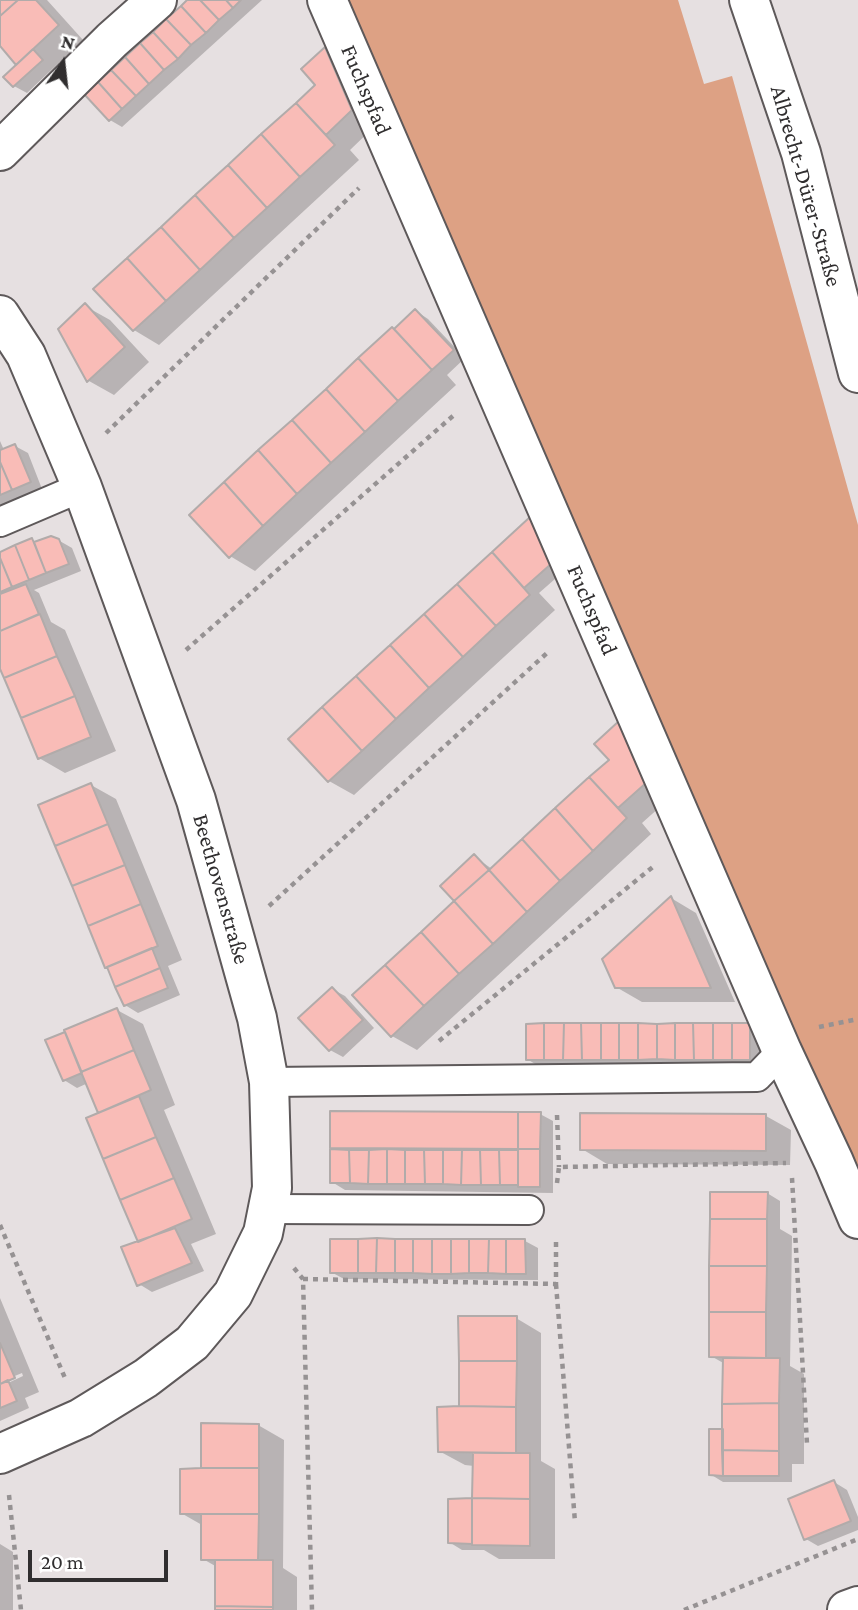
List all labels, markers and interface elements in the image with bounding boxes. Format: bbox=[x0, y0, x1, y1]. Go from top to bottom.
north arrow bbox=[28, 28, 98, 98]
text: N bbox=[59, 30, 77, 54]
street label: Fuchspfad bbox=[335, 41, 397, 139]
street label: Albrecht-Dürer-Straße bbox=[764, 82, 848, 290]
street label: Fuchspfad bbox=[561, 561, 623, 659]
street label: Beethovenstraße bbox=[186, 811, 256, 967]
scale bar bbox=[32, 1536, 172, 1580]
text: 20 m bbox=[41, 1550, 84, 1574]

